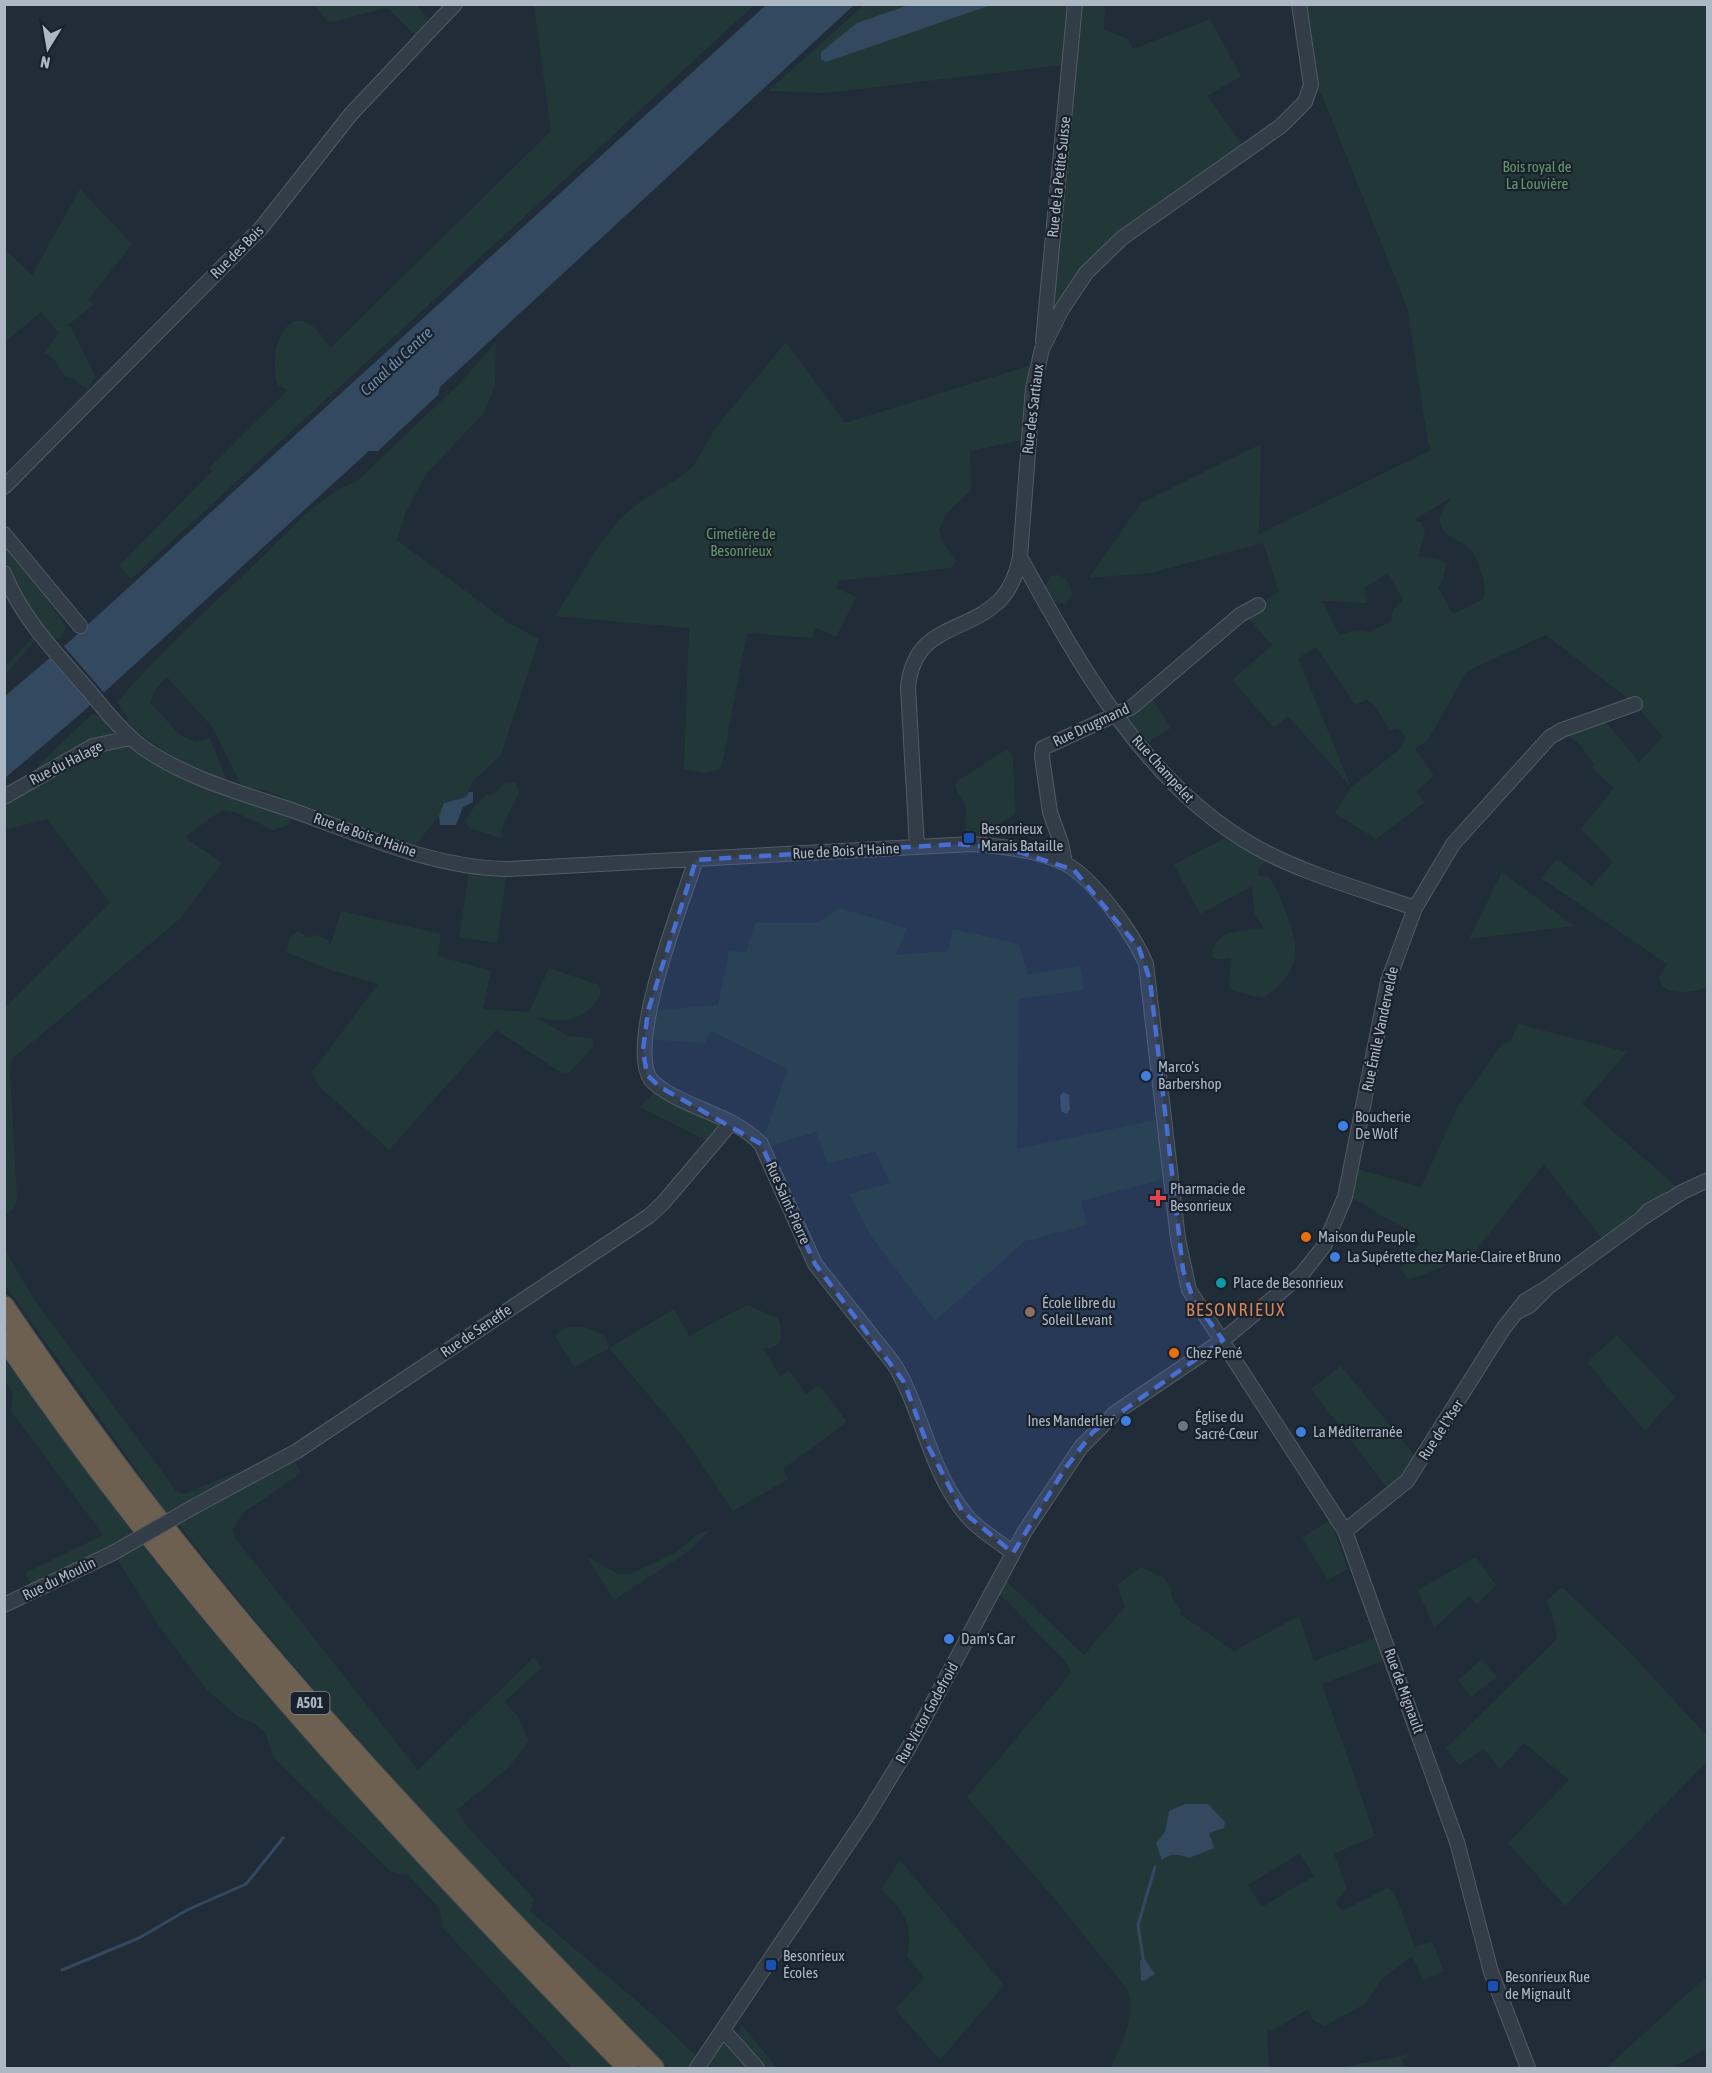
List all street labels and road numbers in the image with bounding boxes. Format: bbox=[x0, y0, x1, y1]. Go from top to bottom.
street label: Rue de la Petite Suisse bbox=[1044, 115, 1073, 238]
street label: Rue des Bois bbox=[207, 222, 267, 282]
street label: Rue des Sartiaux bbox=[1019, 363, 1046, 455]
street label: Rue Drugmand bbox=[1050, 699, 1132, 750]
street label: Rue Champelet bbox=[1129, 732, 1198, 806]
street label: Rue du Halage bbox=[26, 737, 105, 788]
street label: Rue de Bois d'Haine bbox=[312, 809, 419, 860]
street label: Rue de Bois d'Haine bbox=[792, 839, 900, 862]
street label: Rue Émile Vandervelde bbox=[1358, 965, 1401, 1093]
street label: Rue Saint-Pierre bbox=[763, 1159, 814, 1247]
street label: Rue de Seneffe bbox=[437, 1301, 514, 1360]
street label: Rue de l'Yser bbox=[1415, 1396, 1467, 1463]
street label: Rue du Moulin bbox=[20, 1554, 98, 1604]
street label: Rue de Mignault bbox=[1381, 1646, 1428, 1736]
street label: Rue Victor Godefroid bbox=[892, 1659, 961, 1766]
road number: A501 bbox=[290, 1692, 330, 1714]

